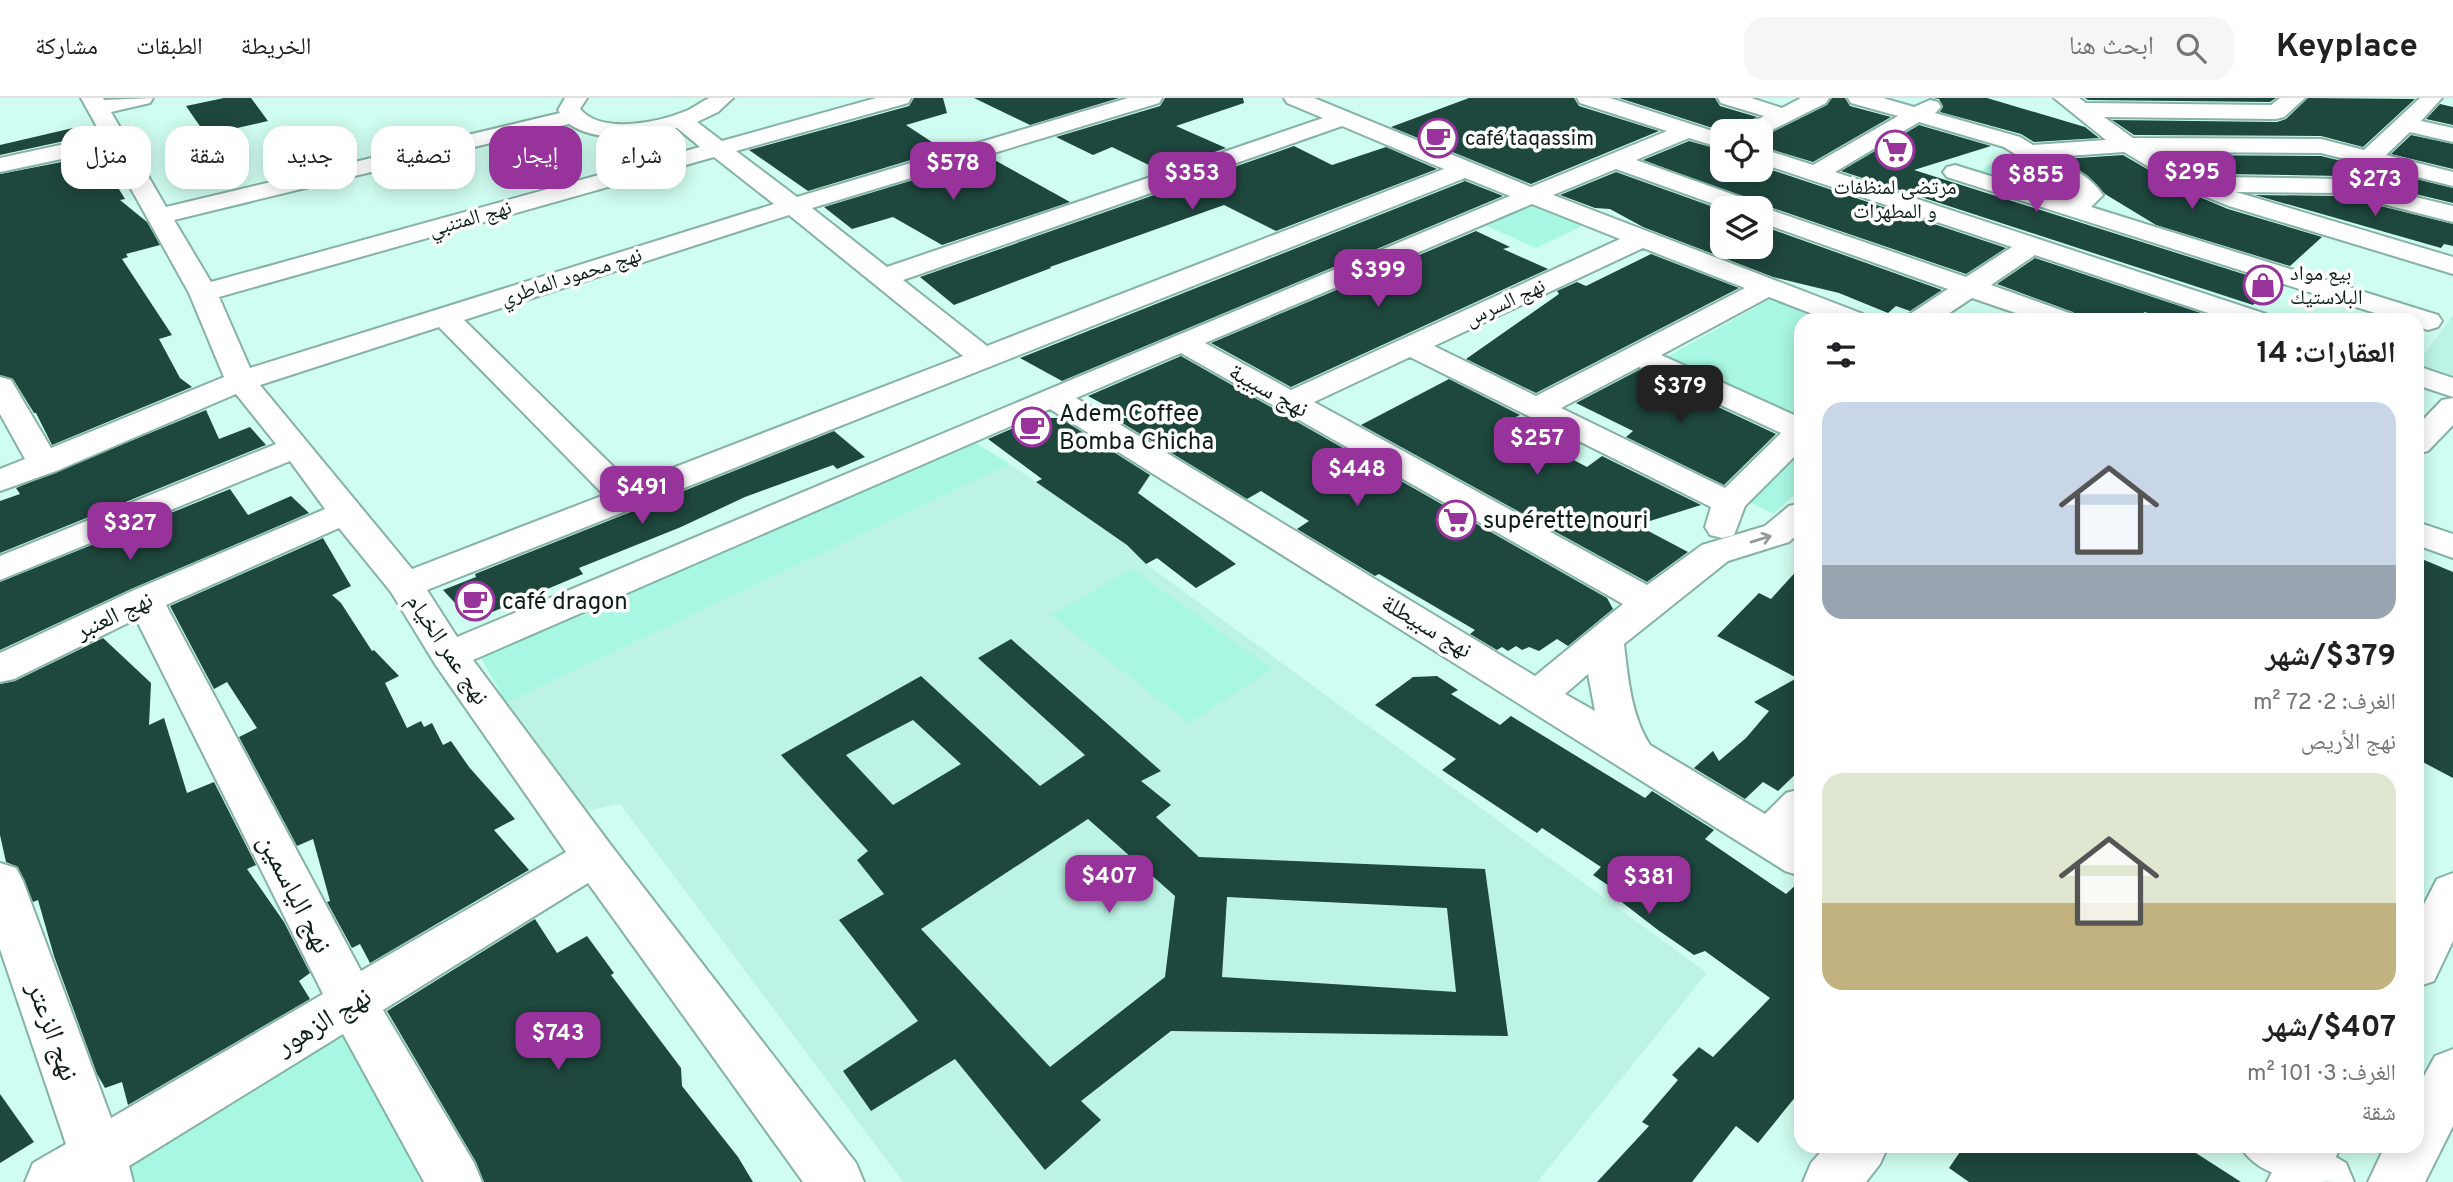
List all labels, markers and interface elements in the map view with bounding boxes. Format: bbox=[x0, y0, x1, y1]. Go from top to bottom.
search box bbox=[1744, 17, 2234, 80]
text: Keyplace bbox=[2276, 27, 2418, 69]
icon: search bbox=[2172, 29, 2210, 67]
text: ابحث هنا bbox=[2069, 31, 2154, 64]
text: مشاركة bbox=[35, 33, 98, 63]
text: الطبقات bbox=[136, 33, 203, 63]
text: الخريطة bbox=[241, 33, 311, 63]
cafe icon: café taqassim bbox=[1417, 117, 1459, 159]
map controls bbox=[1710, 119, 1773, 259]
button: locate bbox=[1710, 119, 1773, 182]
chip: منزل bbox=[61, 126, 151, 189]
chip: شقة bbox=[165, 126, 249, 189]
chip: جديد bbox=[263, 126, 357, 189]
chip: تصفية bbox=[371, 126, 475, 189]
chip: إيجار bbox=[489, 126, 582, 189]
chip: شراء bbox=[596, 126, 686, 189]
place label: café taqassim bbox=[1465, 126, 1594, 153]
supermarket icon: مرتضى لمنظفات و المطهرات bbox=[1874, 129, 1916, 171]
pin: $578 bbox=[912, 142, 994, 202]
text: $578 bbox=[926, 150, 980, 179]
pin: $353 bbox=[1151, 152, 1233, 212]
pin: $295 bbox=[2151, 152, 2233, 211]
pin: $855 bbox=[1995, 155, 2077, 214]
pin: $273 bbox=[2334, 158, 2416, 218]
text: $295 bbox=[2164, 159, 2220, 188]
text: $353 bbox=[1164, 160, 1220, 189]
text: $855 bbox=[2008, 162, 2064, 191]
text: $273 bbox=[2348, 166, 2402, 195]
place label: مرتضى لمنظفات و المطهرات bbox=[1833, 175, 1957, 226]
street label: نهج المتنبي bbox=[426, 195, 515, 245]
button: layers bbox=[1710, 196, 1773, 259]
street label: نهج محمود الماطري bbox=[497, 242, 646, 314]
pin: $399 bbox=[1337, 250, 1419, 309]
text: $399 bbox=[1350, 257, 1406, 286]
place label: بيع مواد البلاستيك bbox=[2290, 261, 2363, 312]
shop icon: بيع مواد البلاستيك bbox=[2242, 264, 2284, 306]
street label: نهج السرس bbox=[1461, 273, 1550, 334]
icon: filters bbox=[1822, 336, 1860, 374]
text: العقارات: 14 bbox=[2256, 336, 2396, 373]
street label: نهج سبيبة bbox=[1223, 358, 1313, 426]
pin: $379 bbox=[1639, 366, 1721, 425]
text: $379 bbox=[1653, 373, 1707, 402]
place label: Adem Coffee Bomba Chicha bbox=[1059, 400, 1214, 458]
cafe icon: Adem Coffee Bomba Chicha bbox=[1011, 406, 1053, 448]
pin: $257 bbox=[1496, 418, 1578, 477]
text: $257 bbox=[1510, 425, 1564, 454]
icon: home bbox=[2046, 447, 2172, 573]
pin: $448 bbox=[1316, 448, 1398, 508]
text: $448 bbox=[1328, 456, 1386, 485]
pin: $491 bbox=[601, 466, 683, 526]
text: $491 bbox=[616, 474, 668, 503]
supermarket icon: supérette nouri bbox=[1435, 499, 1477, 541]
pin: $327 bbox=[89, 503, 171, 562]
place label: supérette nouri bbox=[1483, 507, 1648, 537]
text: $327 bbox=[103, 510, 157, 539]
one-way arrow bbox=[1750, 531, 1772, 544]
cafe icon: café dragon bbox=[454, 580, 496, 622]
street label: نهج العنبر bbox=[71, 586, 158, 648]
place label: café dragon bbox=[502, 588, 628, 618]
street label: نهج عمر الخيام bbox=[398, 589, 495, 712]
street label: نهج سبيطلة bbox=[1375, 589, 1477, 666]
text: $379/شهر bbox=[2265, 639, 2396, 676]
text: الغرف: 2 · 72 m² bbox=[2253, 689, 2396, 718]
text: نهج الأريص bbox=[2301, 729, 2396, 758]
icon: home bbox=[2046, 818, 2172, 944]
street label: نهج الياسمين bbox=[248, 828, 339, 960]
pin: $407 bbox=[1068, 856, 1150, 915]
pin: $381 bbox=[1608, 856, 1690, 916]
text: $407 bbox=[1081, 863, 1137, 892]
text: $381 bbox=[1623, 864, 1675, 893]
street label: نهج الزعتر bbox=[16, 977, 86, 1087]
street label: نهج الزهور bbox=[269, 980, 379, 1066]
text: $407/شهر bbox=[2263, 1010, 2396, 1047]
pin: $743 bbox=[517, 1012, 599, 1072]
text: $743 bbox=[532, 1020, 584, 1049]
text: الغرف: 3 · 101 m² bbox=[2247, 1060, 2396, 1089]
text: شقة bbox=[2362, 1100, 2396, 1129]

